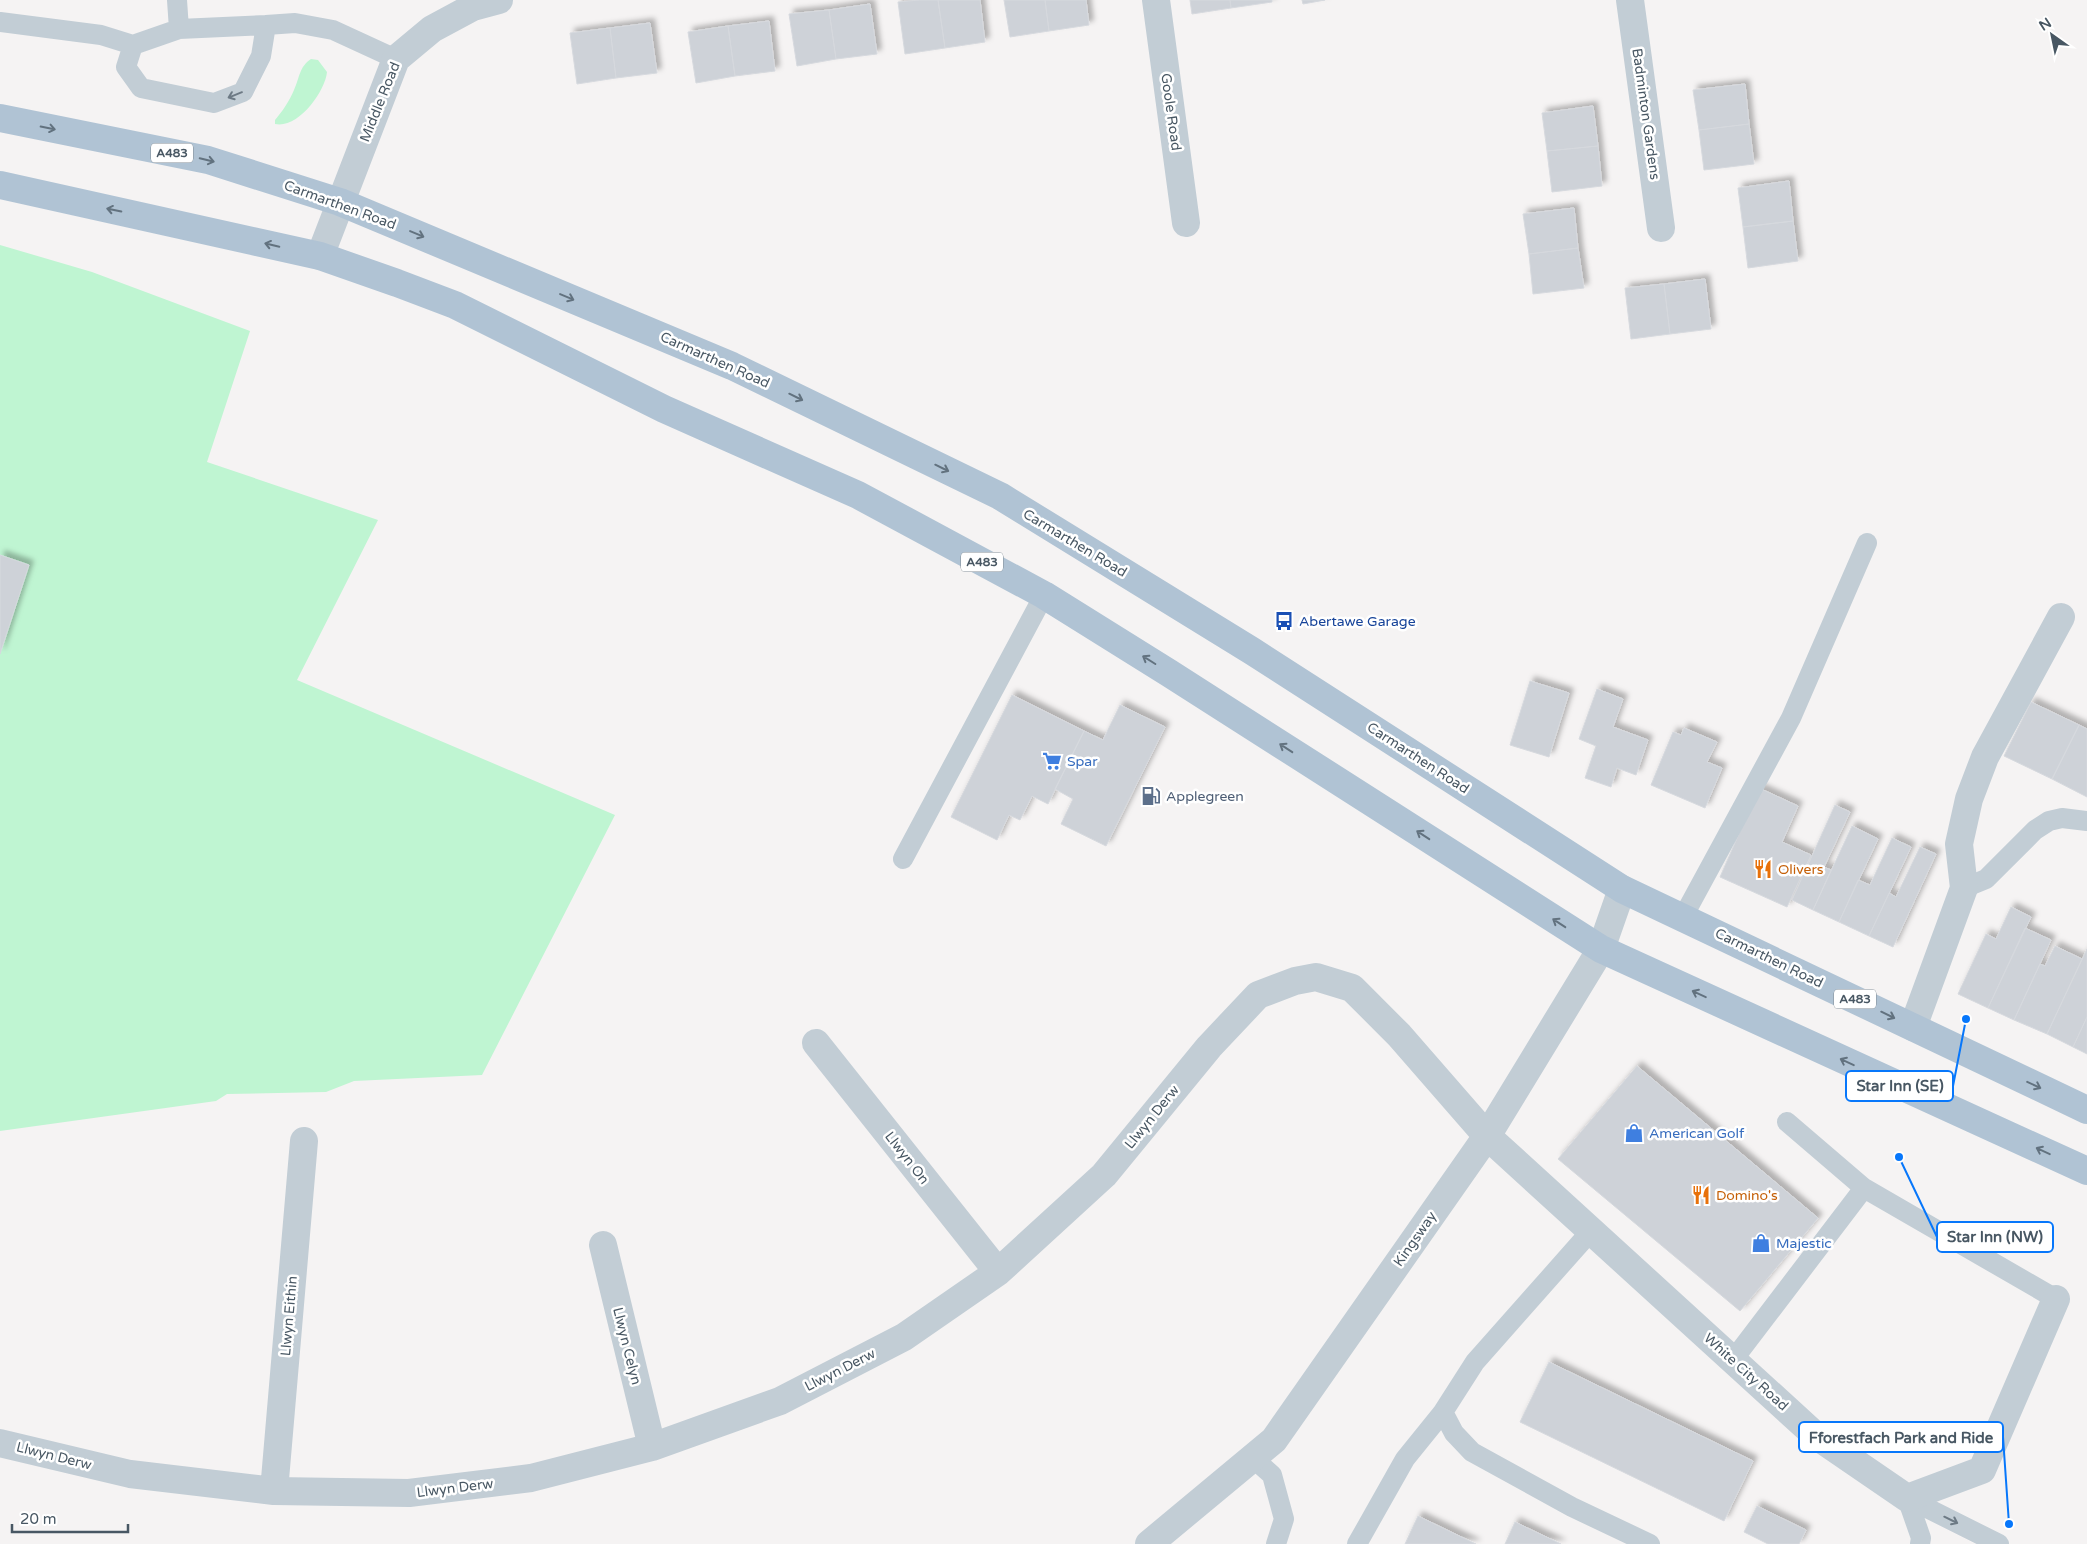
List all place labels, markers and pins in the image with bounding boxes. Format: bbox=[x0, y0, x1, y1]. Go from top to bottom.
bus stop icon: Abertawe Garage bbox=[1273, 610, 1295, 632]
place label: Abertawe Garage bbox=[1299, 613, 1416, 630]
supermarket icon: Spar bbox=[1041, 750, 1063, 772]
place label: Spar bbox=[1067, 753, 1098, 770]
fuel station icon: Applegreen bbox=[1140, 785, 1162, 807]
place label: Applegreen bbox=[1166, 788, 1244, 805]
restaurant icon: Olivers bbox=[1752, 858, 1774, 880]
place label: Olivers bbox=[1778, 861, 1824, 878]
callout: Star Inn (SE) bbox=[1846, 1071, 1953, 1101]
shop icon: American Golf bbox=[1623, 1122, 1645, 1144]
place label: American Golf bbox=[1649, 1125, 1745, 1142]
restaurant icon: Domino's bbox=[1690, 1184, 1712, 1206]
place label: Domino's bbox=[1716, 1187, 1778, 1204]
callout: Star Inn (NW) bbox=[1937, 1222, 2053, 1252]
shop icon: Majestic bbox=[1750, 1232, 1772, 1254]
place label: Majestic bbox=[1776, 1235, 1832, 1252]
callout: Fforestfach Park and Ride bbox=[1799, 1422, 2003, 1452]

